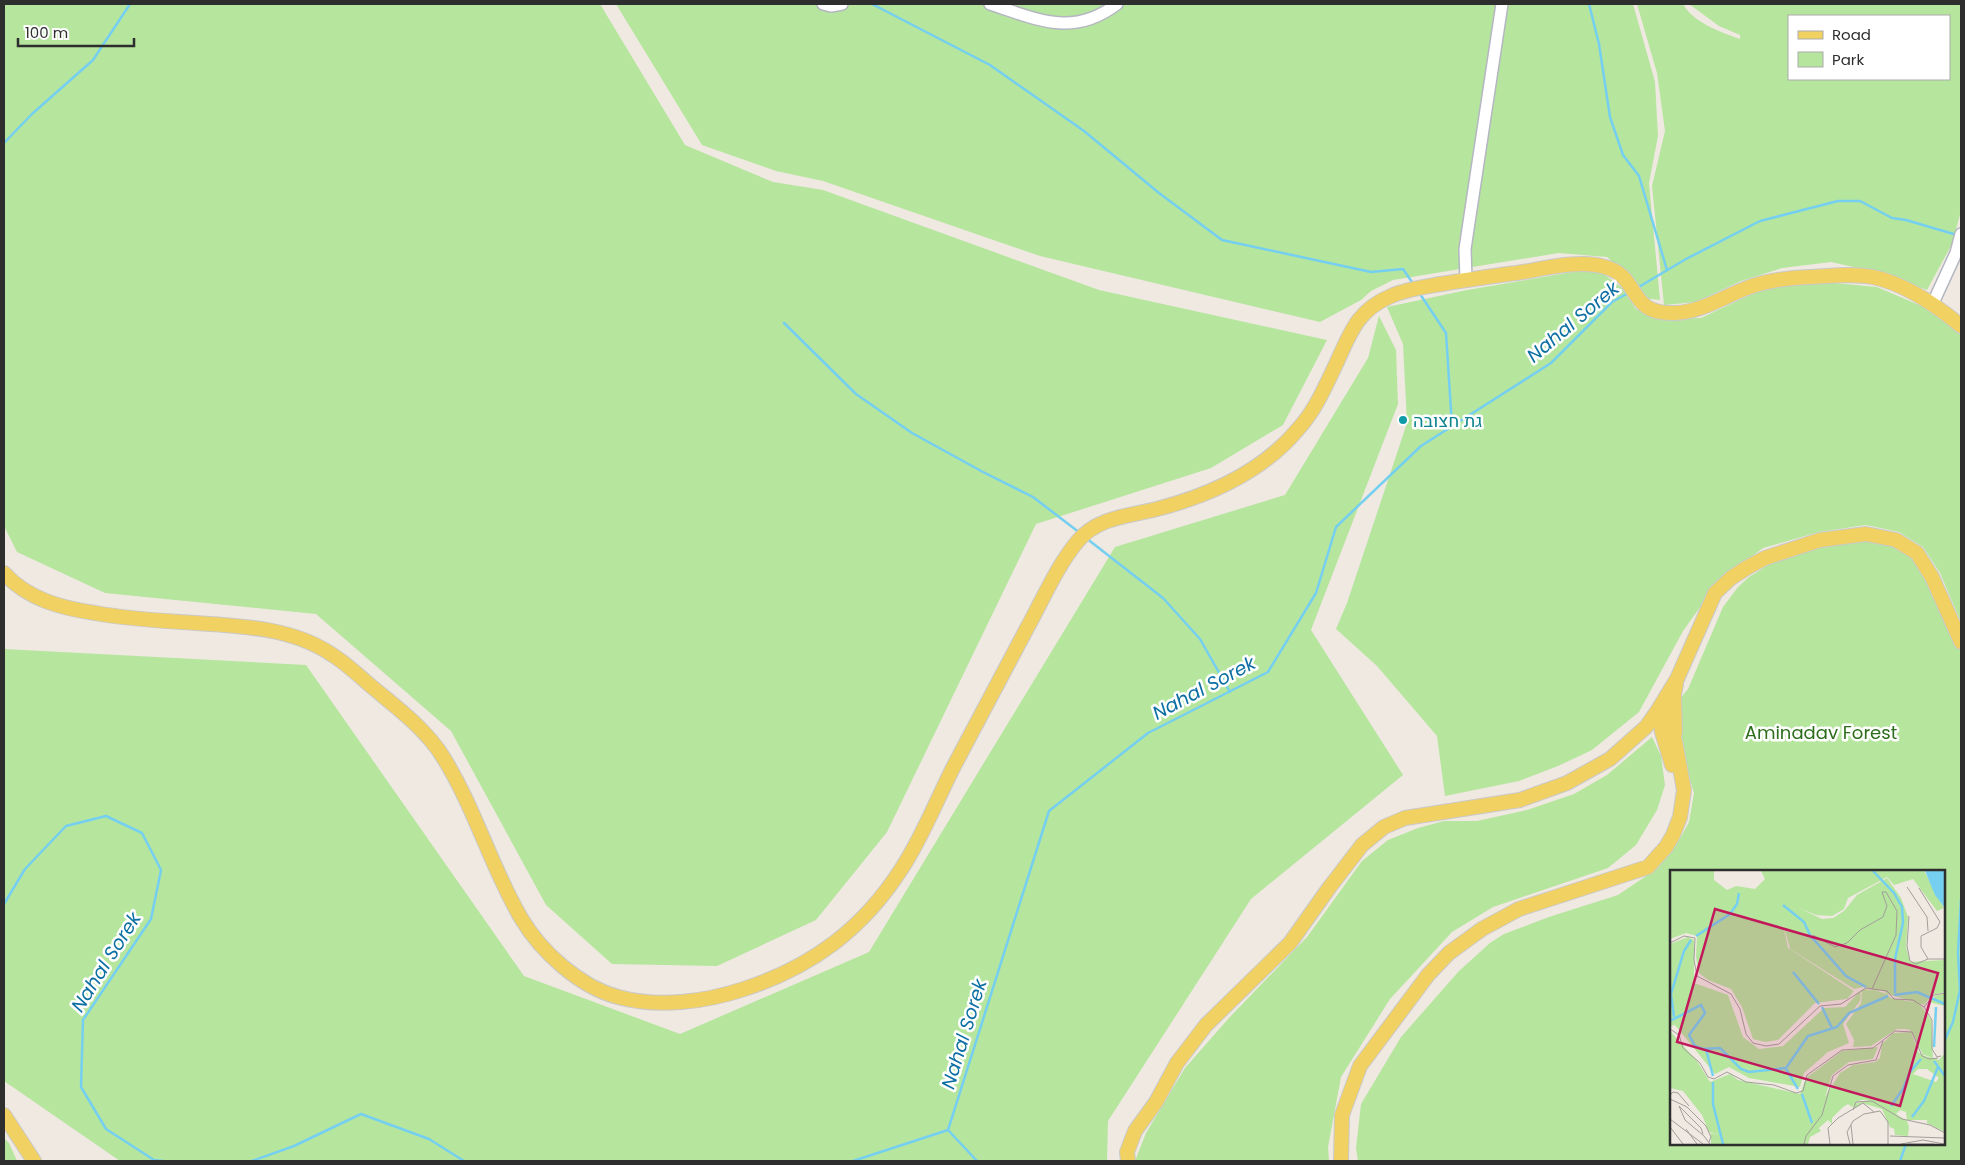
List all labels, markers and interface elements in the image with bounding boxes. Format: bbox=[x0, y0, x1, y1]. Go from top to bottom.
scale bar bbox=[18, 15, 134, 47]
legend bbox=[1788, 15, 1950, 80]
text: 100 m bbox=[25, 22, 68, 43]
text: Road bbox=[1832, 24, 1871, 45]
text: Park bbox=[1832, 49, 1864, 70]
water label: Nahal Sorek bbox=[1521, 274, 1626, 369]
place label: גת חצובה bbox=[1413, 408, 1482, 433]
marker: גת חצובה bbox=[1397, 414, 1409, 426]
water label: Nahal Sorek bbox=[1148, 649, 1261, 727]
park label: Aminadav Forest bbox=[1745, 720, 1897, 745]
inset map bbox=[1670, 870, 1945, 1145]
water label: Nahal Sorek bbox=[64, 906, 148, 1017]
water label: Nahal Sorek bbox=[935, 975, 994, 1092]

